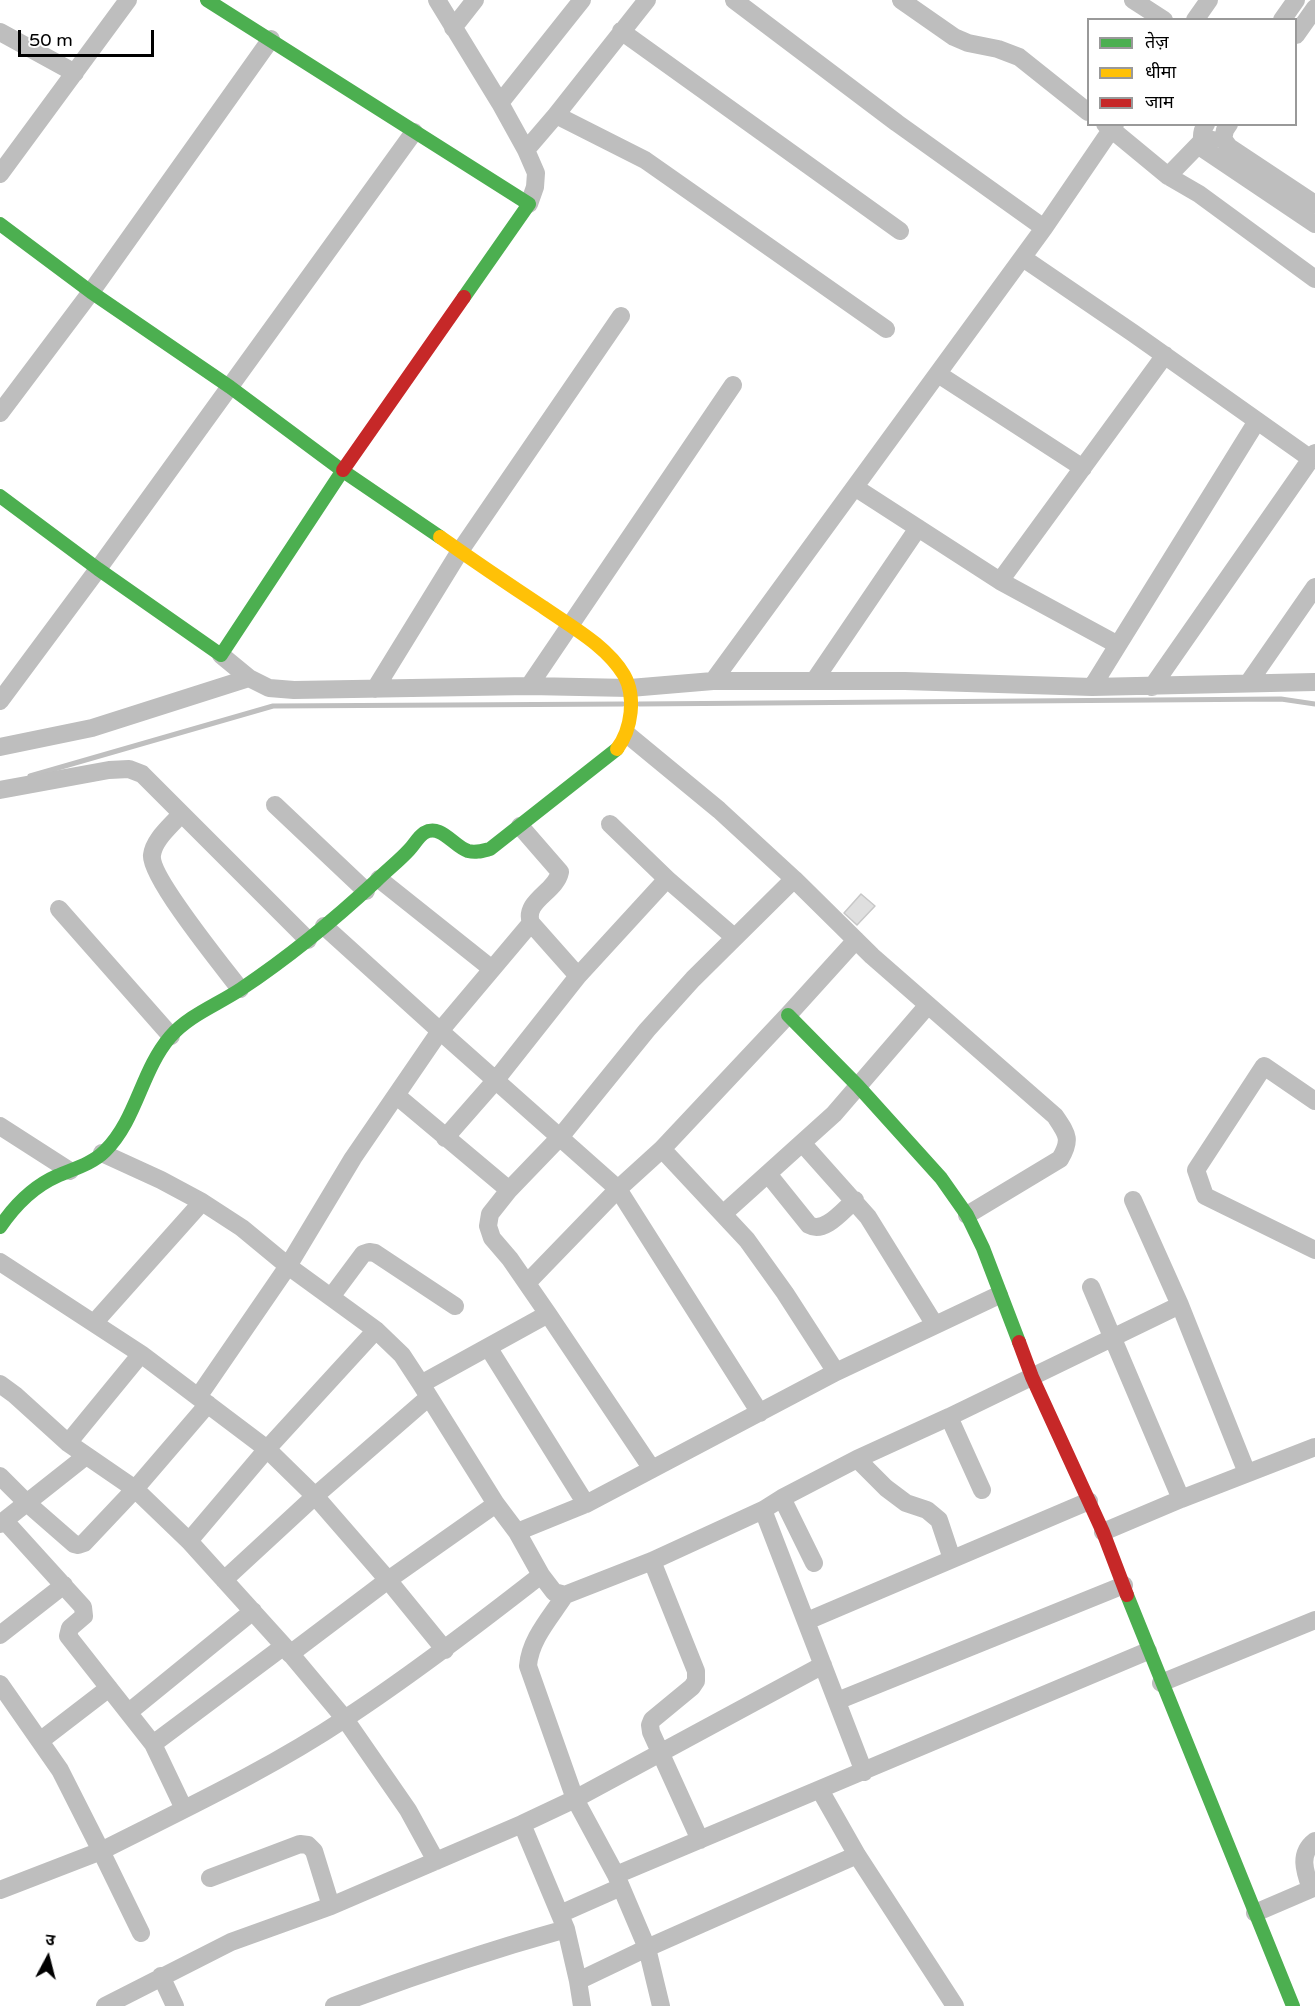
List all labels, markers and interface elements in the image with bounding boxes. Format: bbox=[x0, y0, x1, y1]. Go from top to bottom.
scale bar bbox=[21, 18, 158, 56]
legend bbox=[1087, 18, 1297, 126]
text: 50 m bbox=[29, 29, 73, 51]
text: तेज़ bbox=[1145, 31, 1169, 53]
text: धीमा bbox=[1145, 61, 1176, 83]
text: जाम bbox=[1145, 91, 1174, 113]
north arrow bbox=[18, 1928, 78, 1988]
text: उ bbox=[44, 1930, 56, 1951]

